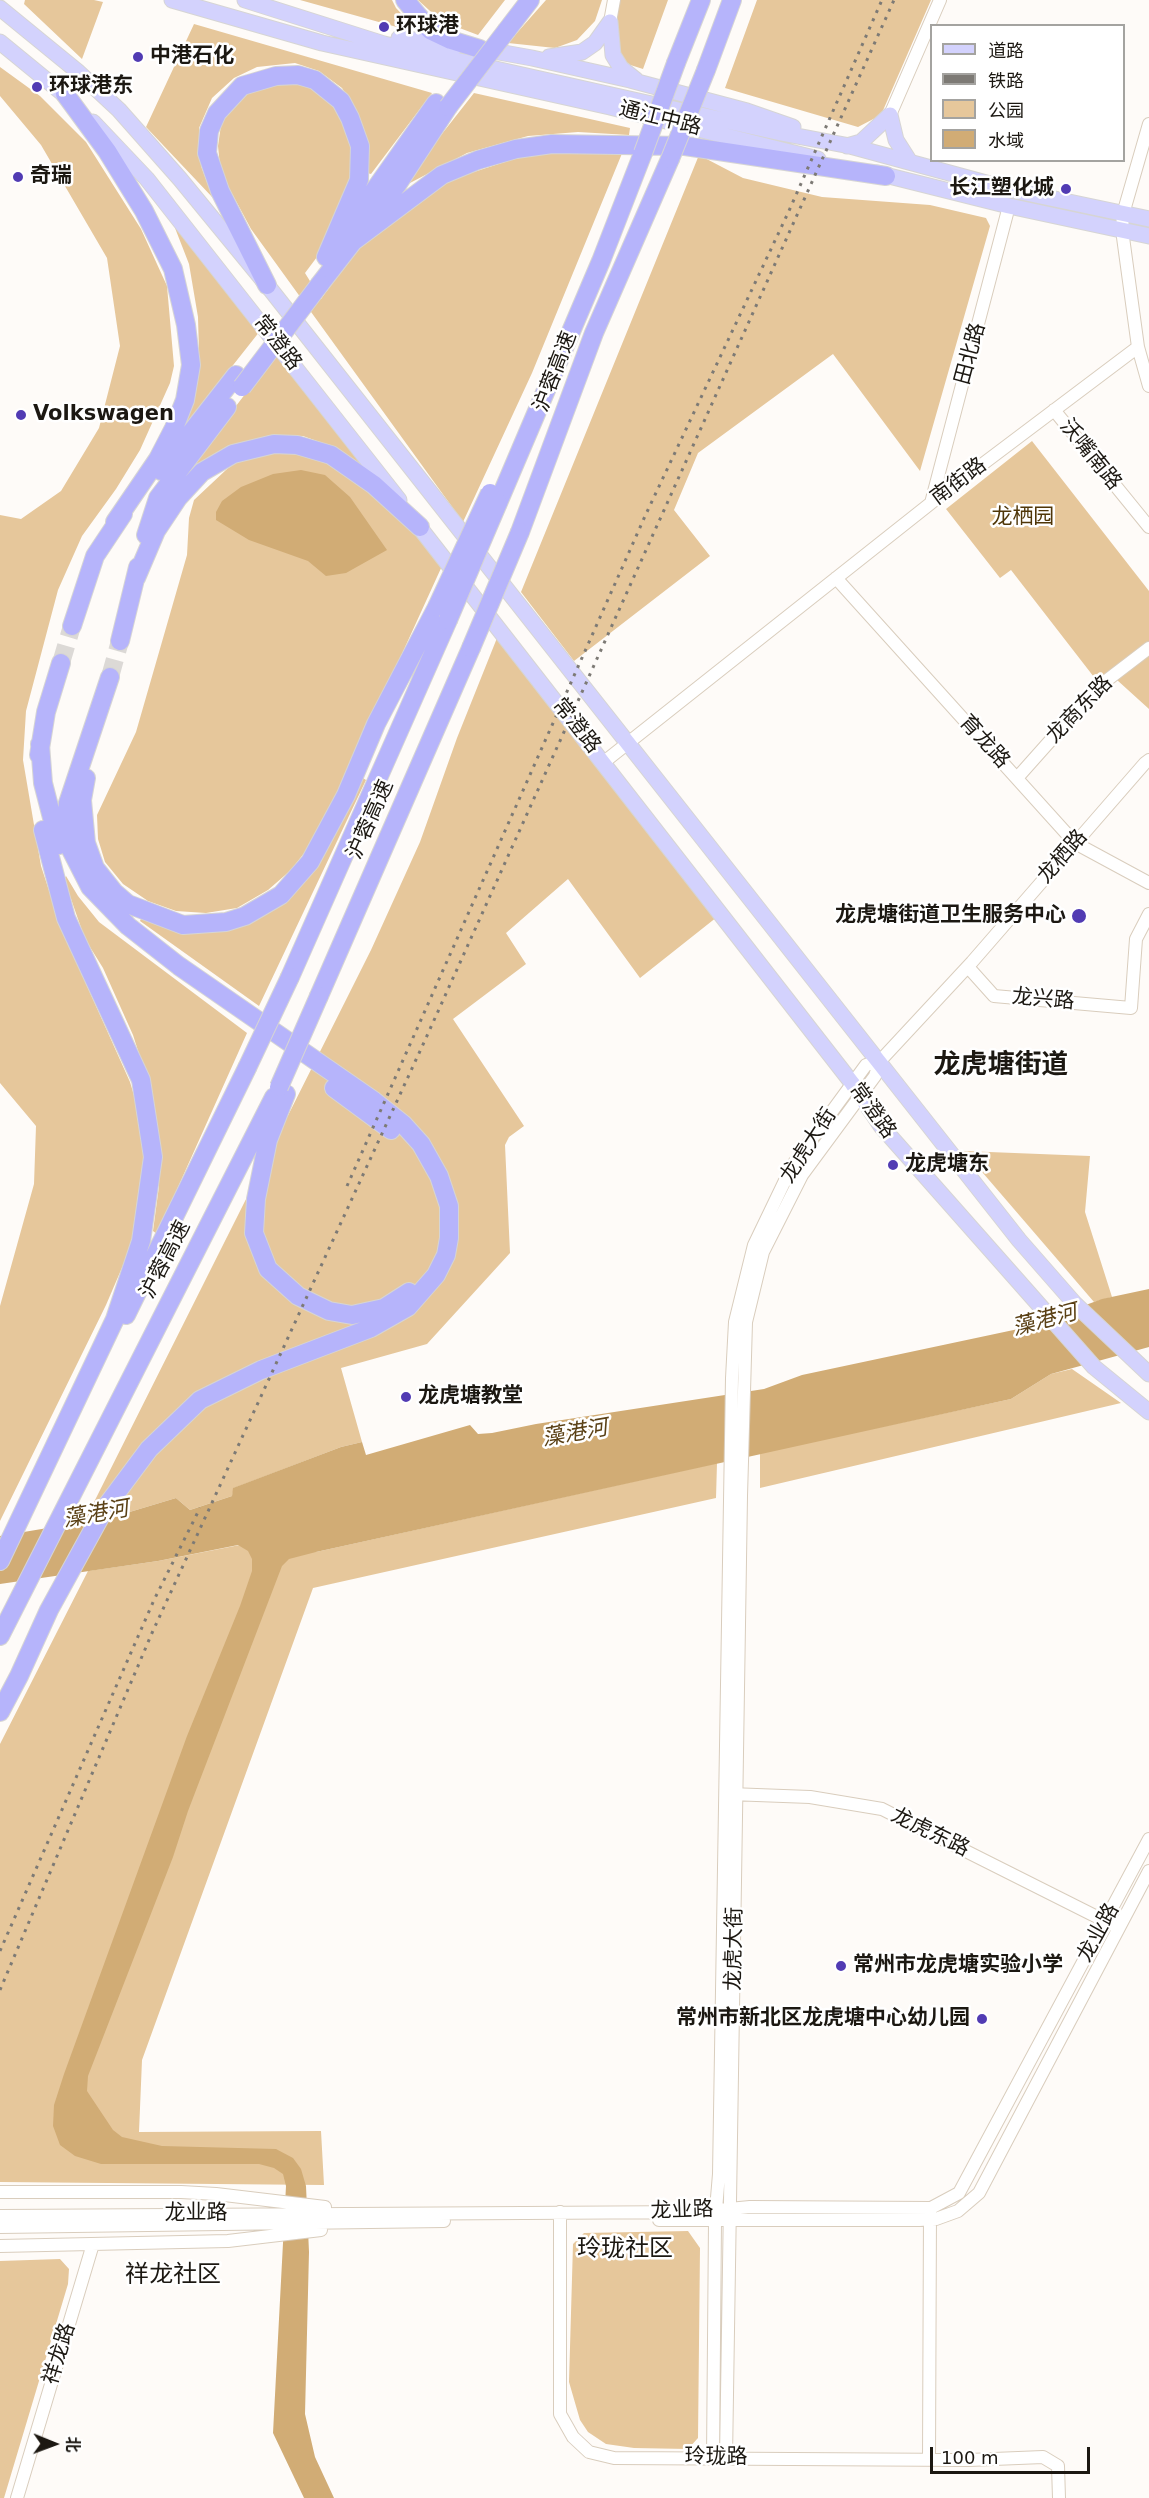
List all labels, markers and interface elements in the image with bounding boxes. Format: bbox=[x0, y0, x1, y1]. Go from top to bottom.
place label: 环球港 bbox=[396, 14, 459, 40]
marker: 环球港 bbox=[377, 20, 391, 34]
legend bbox=[930, 24, 1125, 162]
text: 道路 bbox=[988, 40, 1024, 61]
place label: 中港石化 bbox=[150, 44, 234, 70]
marker: 中港石化 bbox=[131, 50, 145, 64]
text: 铁路 bbox=[988, 70, 1024, 91]
place label: 环球港东 bbox=[49, 74, 133, 100]
marker: 环球港东 bbox=[30, 80, 44, 94]
street label: 通江中路 bbox=[616, 97, 704, 141]
text: 公园 bbox=[988, 100, 1024, 121]
text: 水域 bbox=[988, 130, 1024, 151]
place label: 奇瑞 bbox=[30, 164, 72, 190]
marker: 奇瑞 bbox=[11, 170, 25, 184]
place label: 长江塑化城 bbox=[949, 176, 1054, 202]
marker: 长江塑化城 bbox=[1059, 182, 1073, 196]
street label: 常澄路 bbox=[248, 310, 306, 376]
street label: 田北路 bbox=[951, 320, 991, 388]
street label: 沪蓉高速 bbox=[529, 328, 583, 416]
place label: Volkswagen bbox=[33, 402, 174, 428]
marker: Volkswagen bbox=[14, 408, 28, 422]
street label: 沃嘴南路 bbox=[1054, 414, 1126, 496]
street label: 南街路 bbox=[926, 453, 992, 511]
park label: 龙栖园 bbox=[992, 505, 1054, 531]
street label: 龙商东路 bbox=[1042, 671, 1118, 749]
street label: 常澄路 bbox=[547, 693, 605, 759]
street label: 育龙路 bbox=[954, 710, 1014, 774]
street label: 沪蓉高速 bbox=[342, 777, 400, 863]
street label: 龙栖路 bbox=[1033, 825, 1093, 889]
place label: 龙虎塘街道卫生服务中心 bbox=[835, 903, 1066, 929]
marker: 龙虎塘街道卫生服务中心 bbox=[1070, 907, 1088, 925]
street label: 龙兴路 bbox=[1011, 985, 1075, 1015]
district label: 龙虎塘街道 bbox=[934, 1050, 1068, 1082]
street label: 常澄路 bbox=[843, 1078, 901, 1144]
street label: 龙虎大街 bbox=[776, 1104, 842, 1188]
place label: 龙虎塘东 bbox=[905, 1152, 989, 1178]
marker: 龙虎塘东 bbox=[886, 1158, 900, 1172]
street label: 沪蓉高速 bbox=[136, 1217, 196, 1303]
water label: 藻港河 bbox=[1010, 1300, 1080, 1342]
place label: 龙虎塘教堂 bbox=[418, 1384, 523, 1410]
marker: 龙虎塘教堂 bbox=[399, 1390, 413, 1404]
water label: 藻港河 bbox=[540, 1415, 610, 1453]
water label: 藻港河 bbox=[61, 1496, 131, 1534]
street label: 龙虎东路 bbox=[887, 1803, 973, 1863]
street label: 龙业路 bbox=[1073, 1899, 1125, 1967]
street label: 龙虎大街 bbox=[722, 1907, 748, 1991]
place label: 常州市龙虎塘实验小学 bbox=[853, 1953, 1063, 1979]
marker: 常州市龙虎塘实验小学 bbox=[834, 1959, 848, 1973]
place label: 常州市新北区龙虎塘中心幼儿园 bbox=[676, 2006, 970, 2032]
marker: 常州市新北区龙虎塘中心幼儿园 bbox=[975, 2012, 989, 2026]
street label: 龙业路 bbox=[650, 2197, 714, 2225]
street label: 龙业路 bbox=[165, 2201, 227, 2227]
district label: 玲珑社区 bbox=[577, 2236, 673, 2264]
district label: 祥龙社区 bbox=[125, 2262, 221, 2290]
street label: 祥龙路 bbox=[39, 2320, 81, 2388]
north arrow bbox=[24, 2414, 84, 2474]
scale bar bbox=[933, 2435, 1094, 2473]
text: 北 bbox=[63, 2436, 82, 2452]
street label: 玲珑路 bbox=[685, 2445, 747, 2471]
text: 100 m bbox=[941, 2447, 999, 2468]

